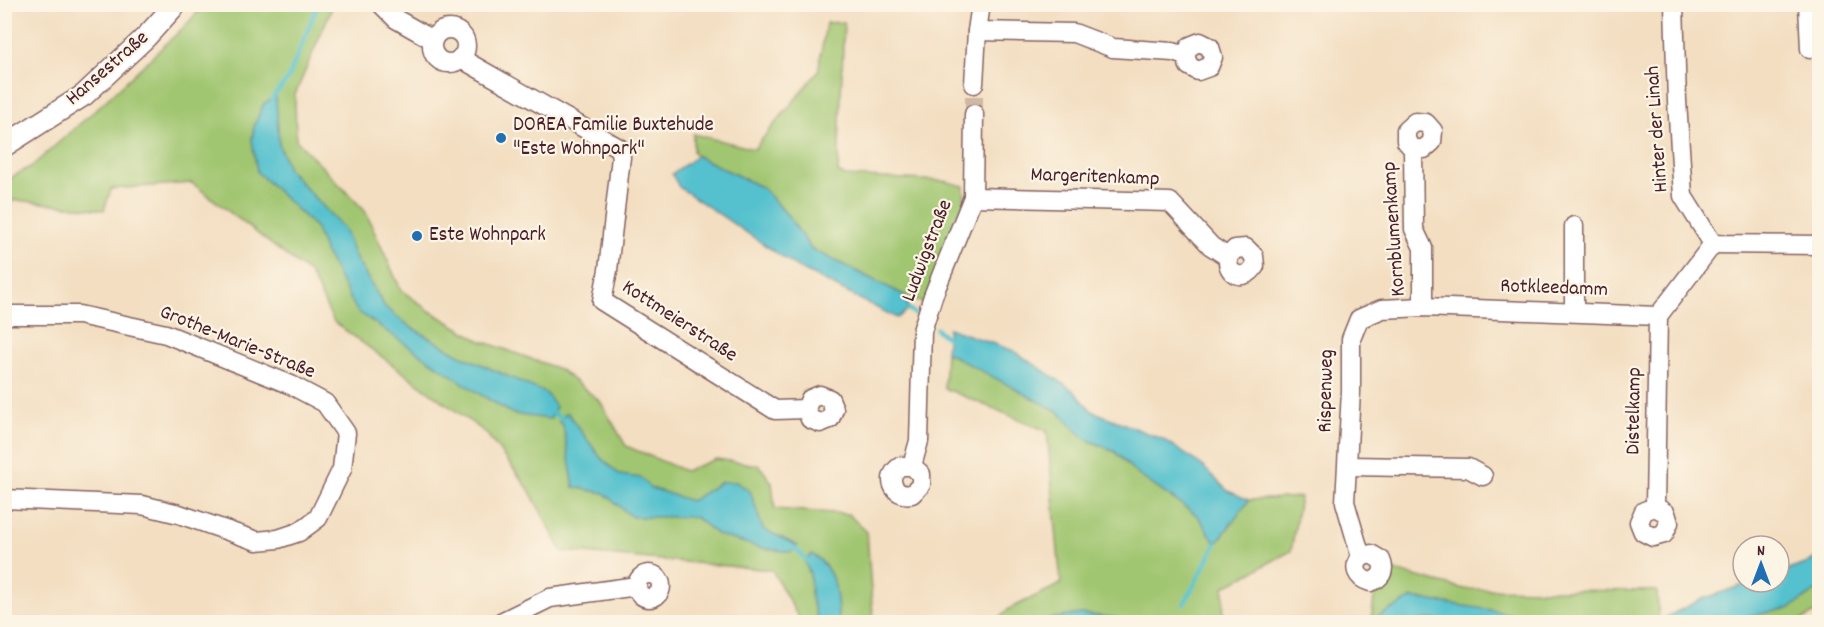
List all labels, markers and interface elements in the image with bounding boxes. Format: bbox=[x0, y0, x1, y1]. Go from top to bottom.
street label: Hansestraße bbox=[60, 24, 156, 114]
street label: Hinter der Linah bbox=[1639, 65, 1677, 193]
place label: DOREA Familie Buxtehude "Este Wohnpark" bbox=[513, 111, 714, 165]
marker: DOREA Familie Buxtehude "Este Wohnpark" bbox=[494, 131, 508, 145]
street label: Kornblumenkamp bbox=[1375, 160, 1415, 298]
street label: Margeritenkamp bbox=[1030, 161, 1160, 195]
street label: Ludwigstraße bbox=[895, 195, 961, 307]
place label: Este Wohnpark bbox=[429, 221, 546, 251]
marker: Este Wohnpark bbox=[410, 229, 424, 243]
street label: Rotkleedamm bbox=[1500, 272, 1608, 306]
street label: Kottmeierstraße bbox=[615, 273, 743, 371]
street label: Grothe-Marie-Straße bbox=[155, 298, 319, 388]
street label: Rispenweg bbox=[1311, 349, 1343, 433]
street label: Distelkamp bbox=[1619, 367, 1651, 455]
north arrow bbox=[1731, 534, 1791, 594]
text: N bbox=[1757, 540, 1765, 563]

